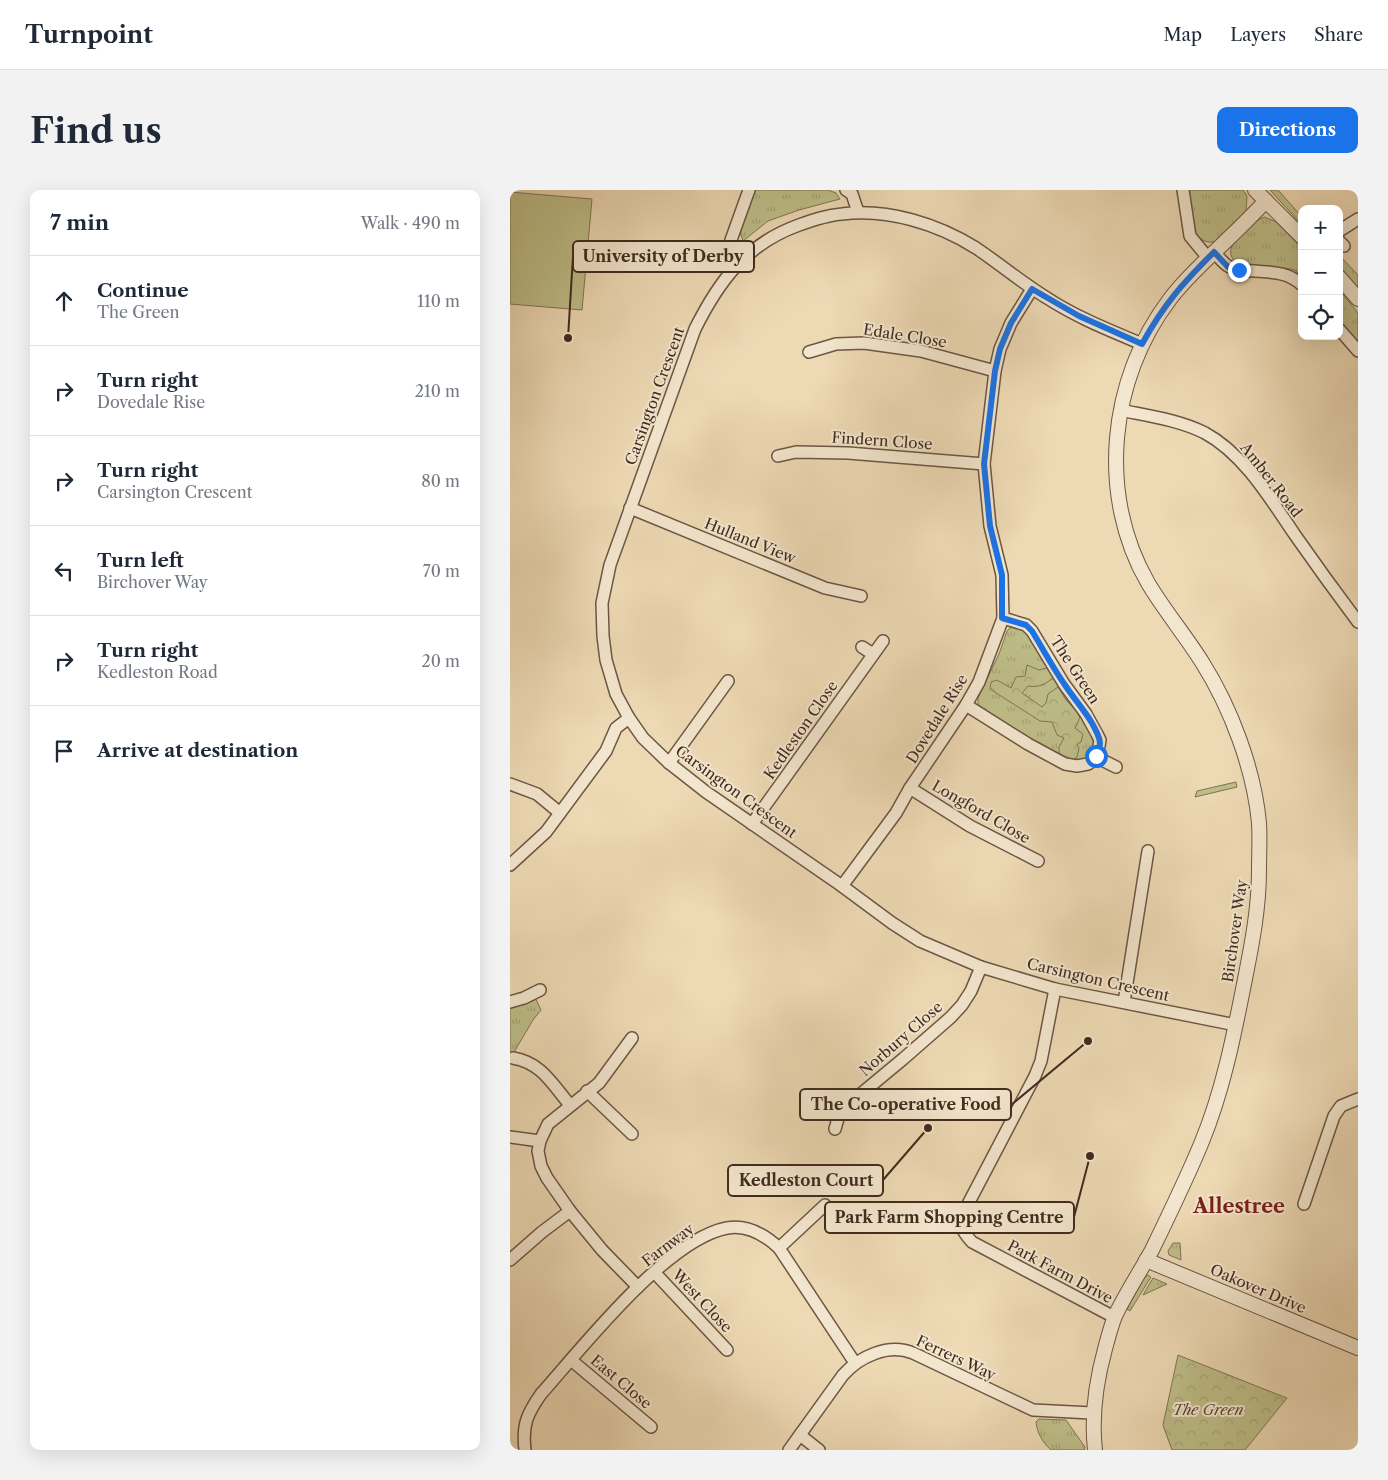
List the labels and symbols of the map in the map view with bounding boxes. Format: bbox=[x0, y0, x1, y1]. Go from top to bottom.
callout: University of Derby bbox=[573, 241, 754, 272]
text: University of Derby bbox=[583, 246, 745, 266]
route end bbox=[1228, 259, 1251, 282]
street label: Edale Close bbox=[862, 320, 948, 351]
street label: Carsington Crescent bbox=[621, 323, 689, 468]
street label: Findern Close bbox=[831, 427, 933, 454]
street label: Amber Road bbox=[1236, 438, 1306, 521]
street label: Hulland View bbox=[702, 514, 799, 568]
street label: The Green bbox=[1046, 632, 1105, 708]
street label: Dovedale Rise bbox=[902, 671, 971, 767]
street label: Kedleston Close bbox=[759, 677, 842, 783]
street label: Carsington Crescent bbox=[672, 741, 801, 842]
route start bbox=[1085, 745, 1108, 768]
street label: Longford Close bbox=[929, 776, 1034, 847]
street label: Birchover Way bbox=[1218, 878, 1251, 984]
street label: Carsington Crescent bbox=[1025, 954, 1172, 1005]
street label: Norbury Close bbox=[855, 997, 946, 1080]
callout: The Co-operative Food bbox=[800, 1089, 1011, 1120]
text: The Co-operative Food bbox=[811, 1094, 1002, 1114]
callout: Kedleston Court bbox=[728, 1165, 883, 1196]
text: Kedleston Court bbox=[739, 1170, 874, 1190]
district label: Allestree bbox=[1192, 1194, 1285, 1218]
callout: Park Farm Shopping Centre bbox=[825, 1202, 1074, 1233]
text: Park Farm Shopping Centre bbox=[835, 1207, 1064, 1227]
street label: Farnway bbox=[638, 1218, 698, 1270]
street label: Park Farm Drive bbox=[1004, 1236, 1116, 1307]
street label: Oakover Drive bbox=[1207, 1260, 1309, 1317]
street label: West Close bbox=[668, 1264, 736, 1336]
street label: Ferrers Way bbox=[913, 1331, 1000, 1385]
street label: East Close bbox=[587, 1351, 656, 1413]
park label: The Green bbox=[1172, 1400, 1244, 1419]

